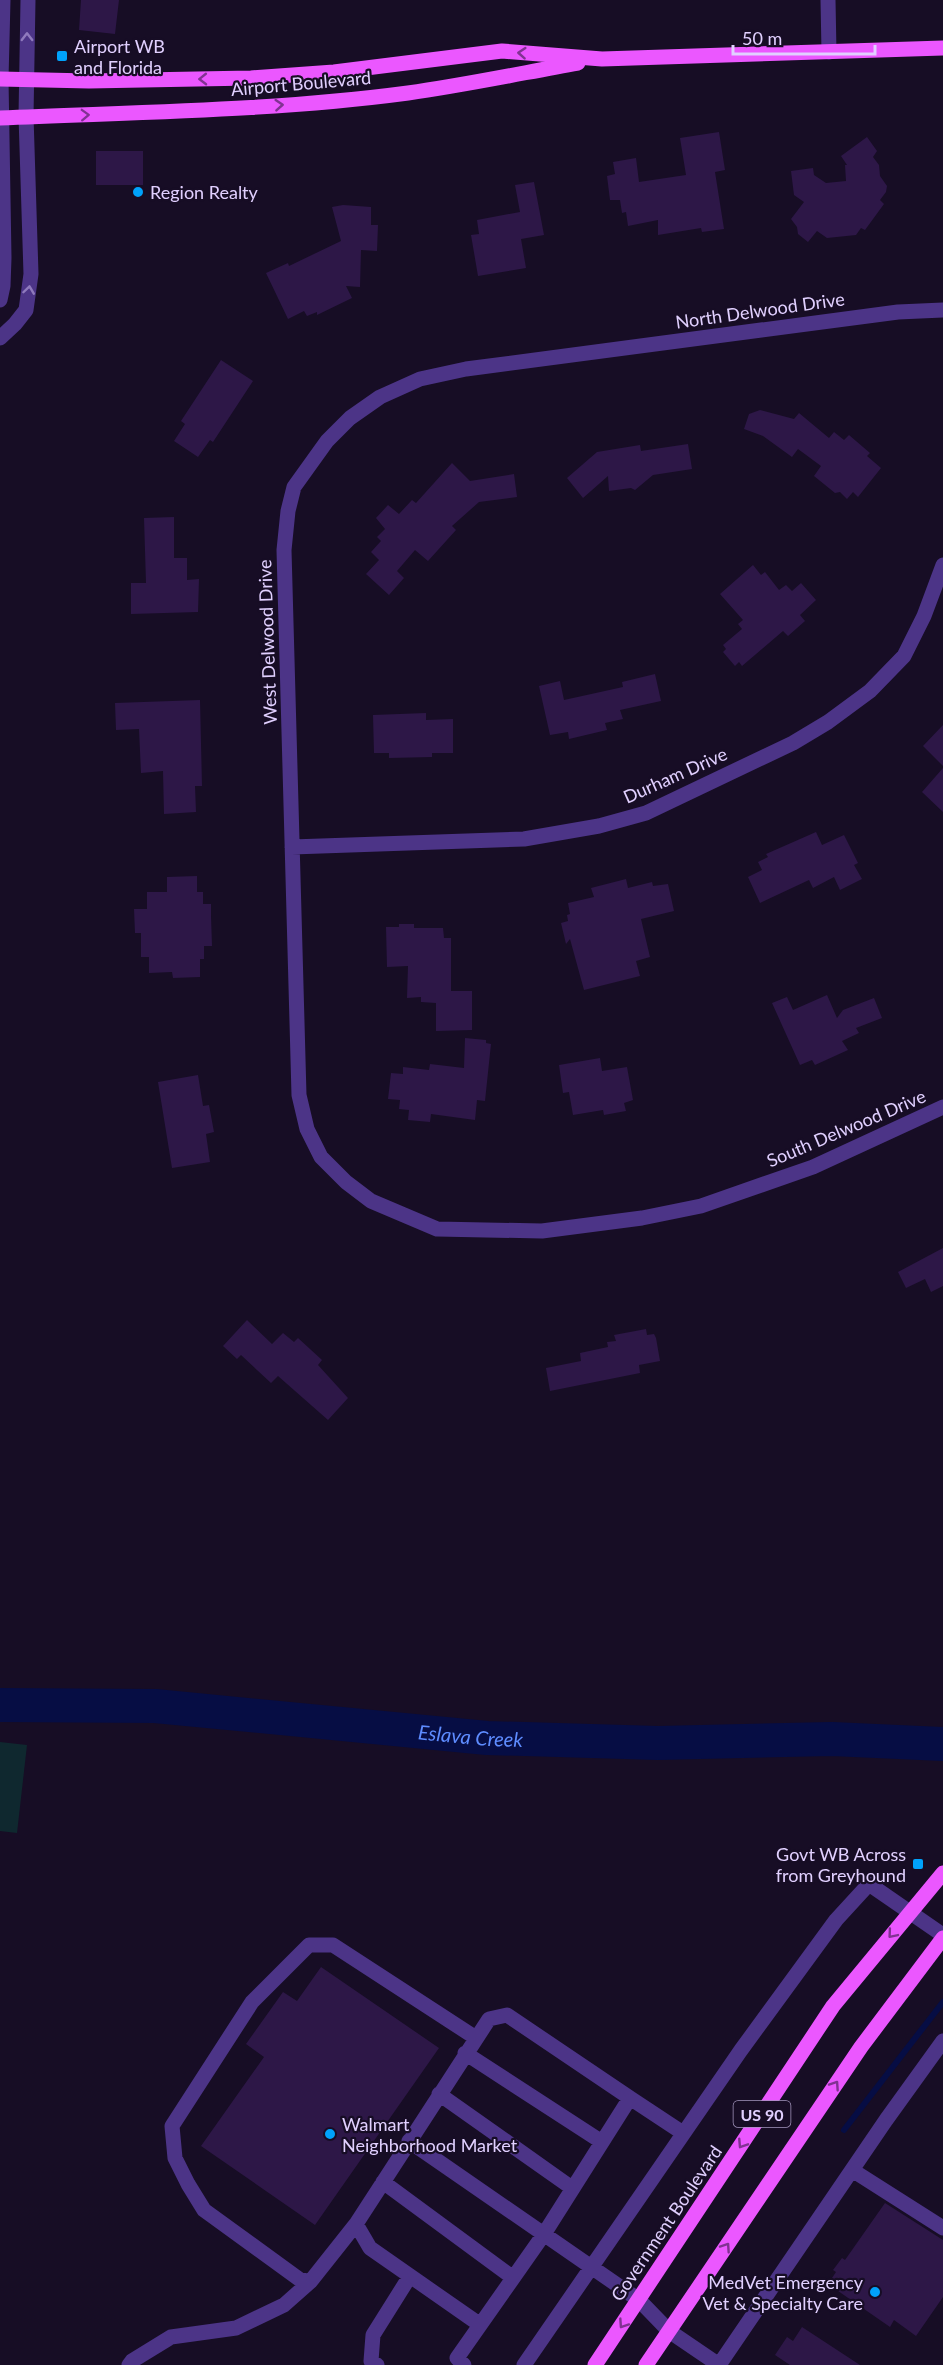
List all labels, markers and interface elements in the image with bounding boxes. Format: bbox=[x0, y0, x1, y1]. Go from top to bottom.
scale bar bbox=[733, 18, 876, 56]
text: 50 m bbox=[742, 27, 782, 49]
one-way arrow bbox=[21, 33, 33, 42]
place label: Airport WB and Florida bbox=[74, 35, 165, 78]
one-way arrow bbox=[518, 47, 527, 60]
marker: Airport WB and Florida bbox=[55, 49, 69, 63]
street label: Airport Boulevard bbox=[230, 66, 372, 100]
one-way arrow bbox=[198, 73, 207, 85]
one-way arrow bbox=[275, 99, 284, 112]
one-way arrow bbox=[80, 108, 89, 121]
place label: Region Realty bbox=[150, 181, 259, 203]
marker: Region Realty bbox=[131, 185, 145, 199]
one-way arrow bbox=[22, 286, 35, 295]
street label: North Delwood Drive bbox=[674, 287, 846, 333]
street label: West Delwood Drive bbox=[253, 559, 281, 725]
street label: Durham Drive bbox=[620, 742, 730, 808]
street label: South Delwood Drive bbox=[763, 1085, 929, 1171]
water label: Eslava Creek bbox=[417, 1719, 524, 1751]
place label: Govt WB Across from Greyhound bbox=[776, 1843, 906, 1886]
marker: Govt WB Across from Greyhound bbox=[911, 1857, 925, 1871]
one-way arrow bbox=[888, 1928, 899, 1939]
one-way arrow bbox=[828, 2081, 839, 2092]
road number: US 90 bbox=[734, 2101, 790, 2127]
place label: Walmart Neighborhood Market bbox=[342, 2113, 518, 2156]
marker: Walmart Neighborhood Market bbox=[323, 2127, 337, 2141]
one-way arrow bbox=[738, 2137, 749, 2148]
street label: Government Boulevard bbox=[606, 2141, 726, 2305]
one-way arrow bbox=[719, 2243, 730, 2254]
place label: MedVet Emergency Vet & Specialty Care bbox=[702, 2271, 864, 2314]
marker: MedVet Emergency Vet & Specialty Care bbox=[868, 2285, 882, 2299]
one-way arrow bbox=[618, 2318, 630, 2328]

